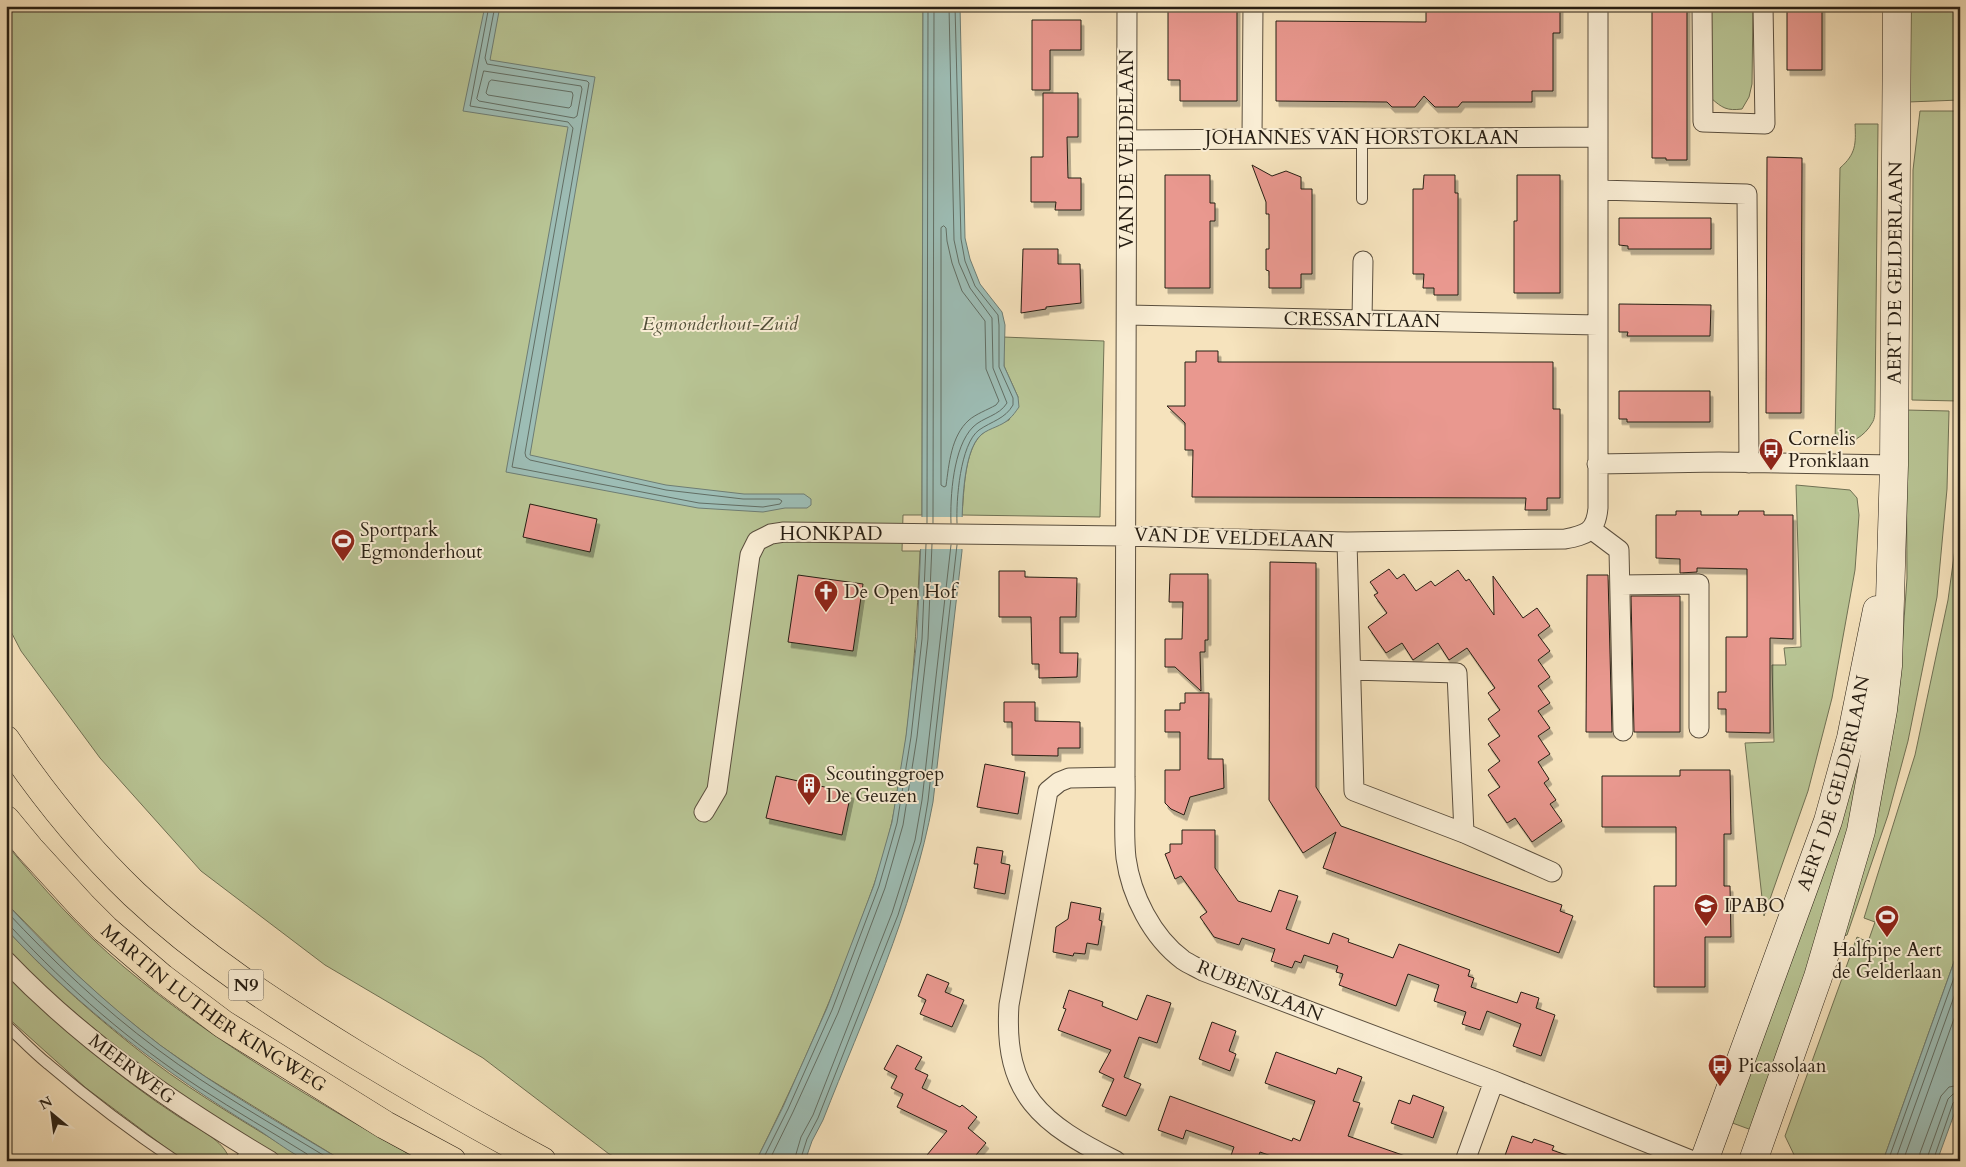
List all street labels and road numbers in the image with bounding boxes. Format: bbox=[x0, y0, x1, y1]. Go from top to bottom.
street label: VAN DE VELDELAAN bbox=[1114, 49, 1140, 249]
street label: JOHANNES VAN HORSTOKLAAN bbox=[1202, 125, 1519, 151]
street label: AERT DE GELDERLAAN bbox=[1882, 161, 1909, 384]
street label: CRESSANTLAAN bbox=[1283, 306, 1441, 334]
street label: HONKPAD bbox=[780, 521, 882, 547]
street label: VAN DE VELDELAAN bbox=[1134, 522, 1334, 554]
street label: AERT DE GELDERLAAN bbox=[1791, 673, 1876, 894]
street label: MARTIN LUTHER KINGWEG bbox=[95, 918, 331, 1098]
street label: RUBENSLAAN bbox=[1193, 954, 1327, 1028]
road number: N9 bbox=[228, 970, 264, 1000]
street label: MEERWEG bbox=[83, 1028, 181, 1110]

